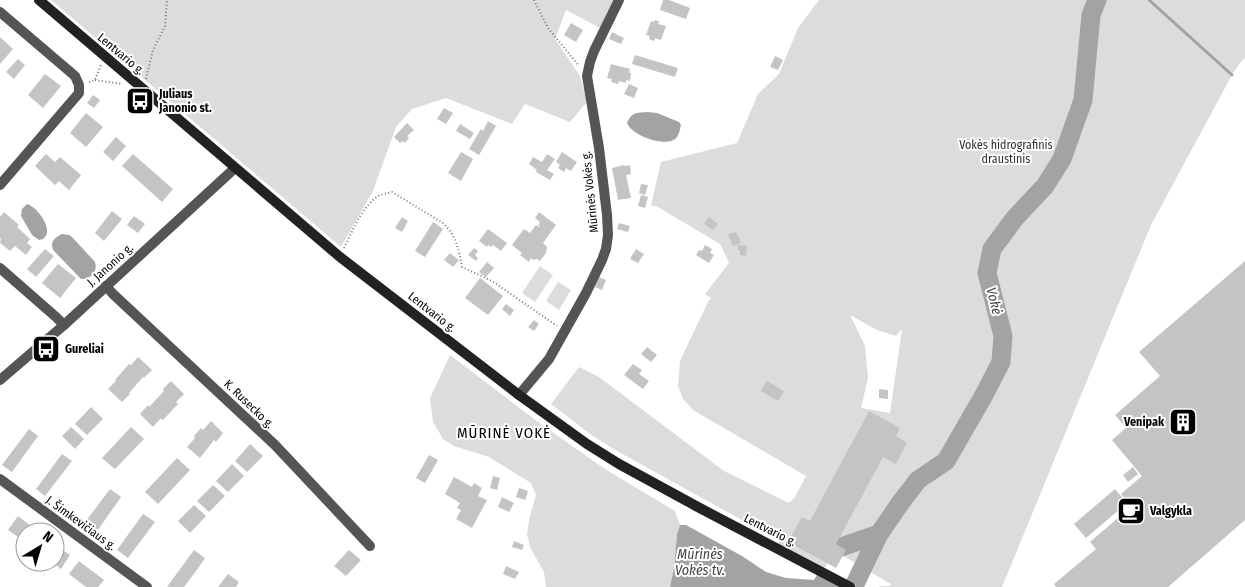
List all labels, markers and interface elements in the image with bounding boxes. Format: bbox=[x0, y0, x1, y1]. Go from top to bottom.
street label: Lentvario g. bbox=[95, 30, 148, 78]
bus stop icon: Juliaus Janonio st. bbox=[125, 86, 155, 116]
place label: Juliaus Janonio st. bbox=[158, 87, 212, 115]
park label: Vokės hidrografinis draustinis bbox=[959, 138, 1053, 166]
street label: Mūrinės Vokės g. bbox=[579, 150, 601, 233]
street label: J. Janonio g. bbox=[84, 240, 136, 289]
water label: Vokė bbox=[982, 286, 1006, 317]
street label: Lentvario g. bbox=[405, 289, 459, 335]
bus stop icon: Gureliai bbox=[31, 334, 61, 364]
place label: Gureliai bbox=[65, 342, 104, 356]
street label: K. Rusecko g. bbox=[221, 377, 277, 431]
building icon: Venipak bbox=[1168, 407, 1198, 437]
place label: Venipak bbox=[1123, 415, 1165, 429]
district label: MŪRINĖ VOKĖ bbox=[457, 424, 551, 442]
street label: J. Šimkevičiaus g. bbox=[43, 492, 120, 553]
cafe icon: Valgykla bbox=[1116, 496, 1146, 526]
place label: Valgykla bbox=[1149, 504, 1192, 518]
street label: Lentvario g. bbox=[742, 511, 799, 549]
north arrow bbox=[15, 522, 65, 572]
text: N bbox=[39, 528, 56, 546]
water label: Mūrinės Vokės tv. bbox=[675, 546, 725, 579]

